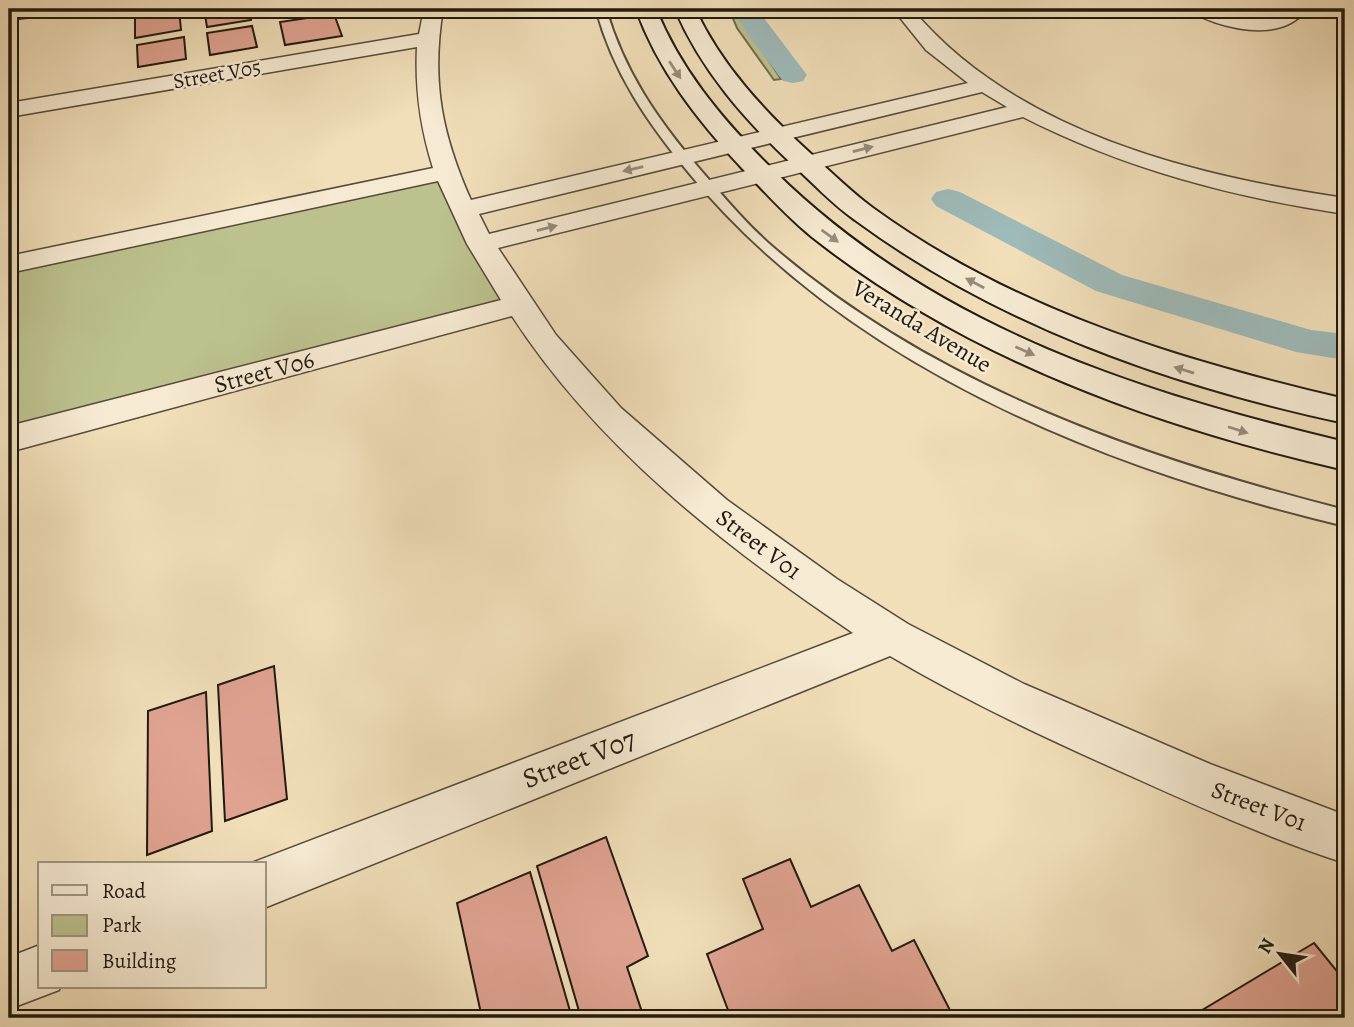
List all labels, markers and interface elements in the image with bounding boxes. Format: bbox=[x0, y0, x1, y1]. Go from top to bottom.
street label: Street V05 bbox=[171, 52, 263, 96]
one-way arrow bbox=[669, 60, 682, 80]
one-way arrow bbox=[852, 144, 874, 155]
one-way arrow bbox=[622, 164, 644, 175]
one-way arrow bbox=[536, 222, 558, 233]
one-way arrow bbox=[821, 228, 839, 242]
street label: Veranda Avenue bbox=[846, 271, 998, 380]
one-way arrow bbox=[965, 277, 984, 289]
street label: Street V06 bbox=[210, 343, 318, 401]
one-way arrow bbox=[1015, 345, 1035, 357]
one-way arrow bbox=[1174, 364, 1195, 374]
one-way arrow bbox=[1228, 425, 1249, 436]
street label: Street V01 bbox=[710, 501, 808, 587]
street label: Street V07 bbox=[517, 720, 641, 798]
street label: Street V01 bbox=[1207, 773, 1311, 839]
legend bbox=[38, 862, 266, 988]
text: Road bbox=[102, 877, 146, 905]
text: Park bbox=[102, 911, 142, 939]
north arrow bbox=[1246, 918, 1316, 988]
text: N bbox=[1251, 933, 1281, 958]
text: Building bbox=[102, 947, 177, 975]

